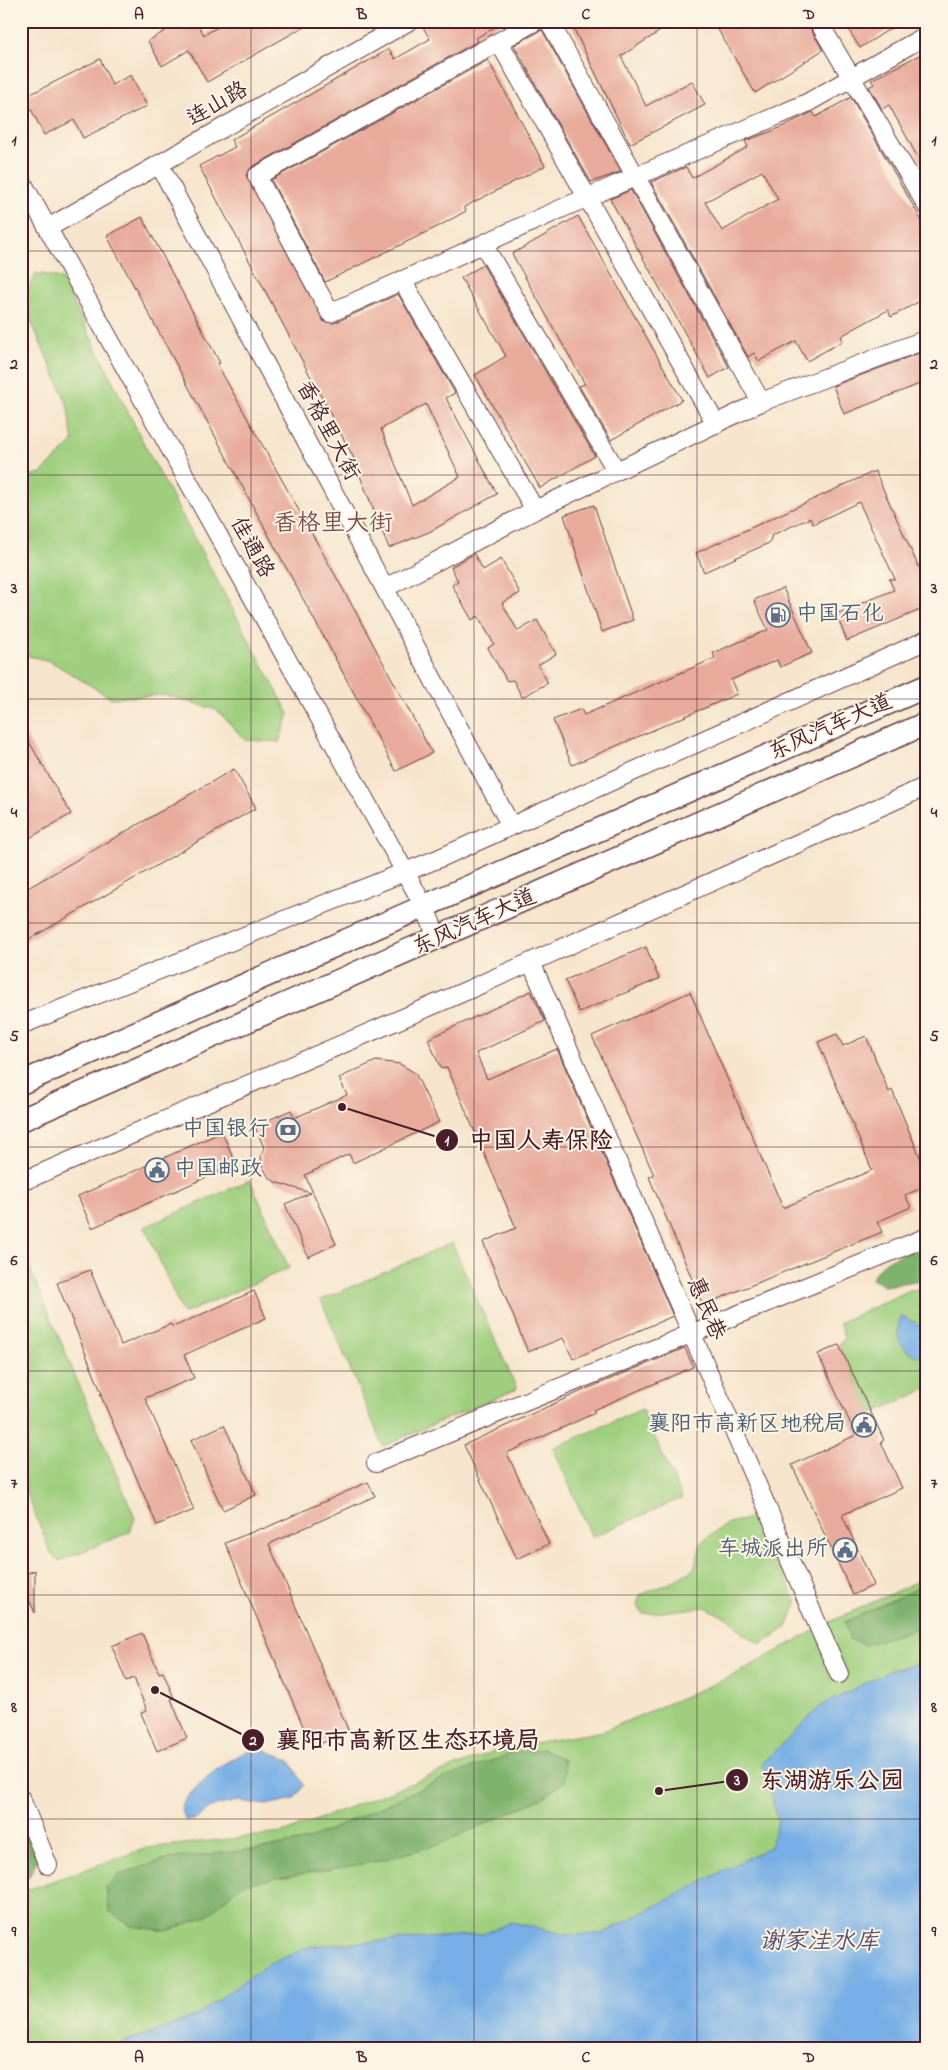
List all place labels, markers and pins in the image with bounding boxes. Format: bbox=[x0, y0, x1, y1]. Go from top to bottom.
place label: 中国石化 bbox=[796, 599, 884, 631]
fuel station icon: 中国石化 bbox=[765, 602, 791, 628]
place label: 中国银行 bbox=[182, 1114, 270, 1146]
bank icon: 中国银行 bbox=[275, 1117, 301, 1143]
callout: 中国人寿保险 bbox=[434, 1120, 623, 1159]
place label: 中国邮政 bbox=[174, 1154, 262, 1186]
public building icon: 中国邮政 bbox=[144, 1157, 170, 1183]
place label: 襄阳市高新区地税局 bbox=[648, 1409, 846, 1441]
public building icon: 襄阳市高新区地税局 bbox=[851, 1412, 877, 1438]
place label: 车城派出所 bbox=[718, 1534, 828, 1566]
public building icon: 车城派出所 bbox=[832, 1537, 858, 1563]
callout: 襄阳市高新区生态环境局 bbox=[241, 1720, 550, 1759]
callout: 东湖游乐公园 bbox=[725, 1760, 914, 1799]

